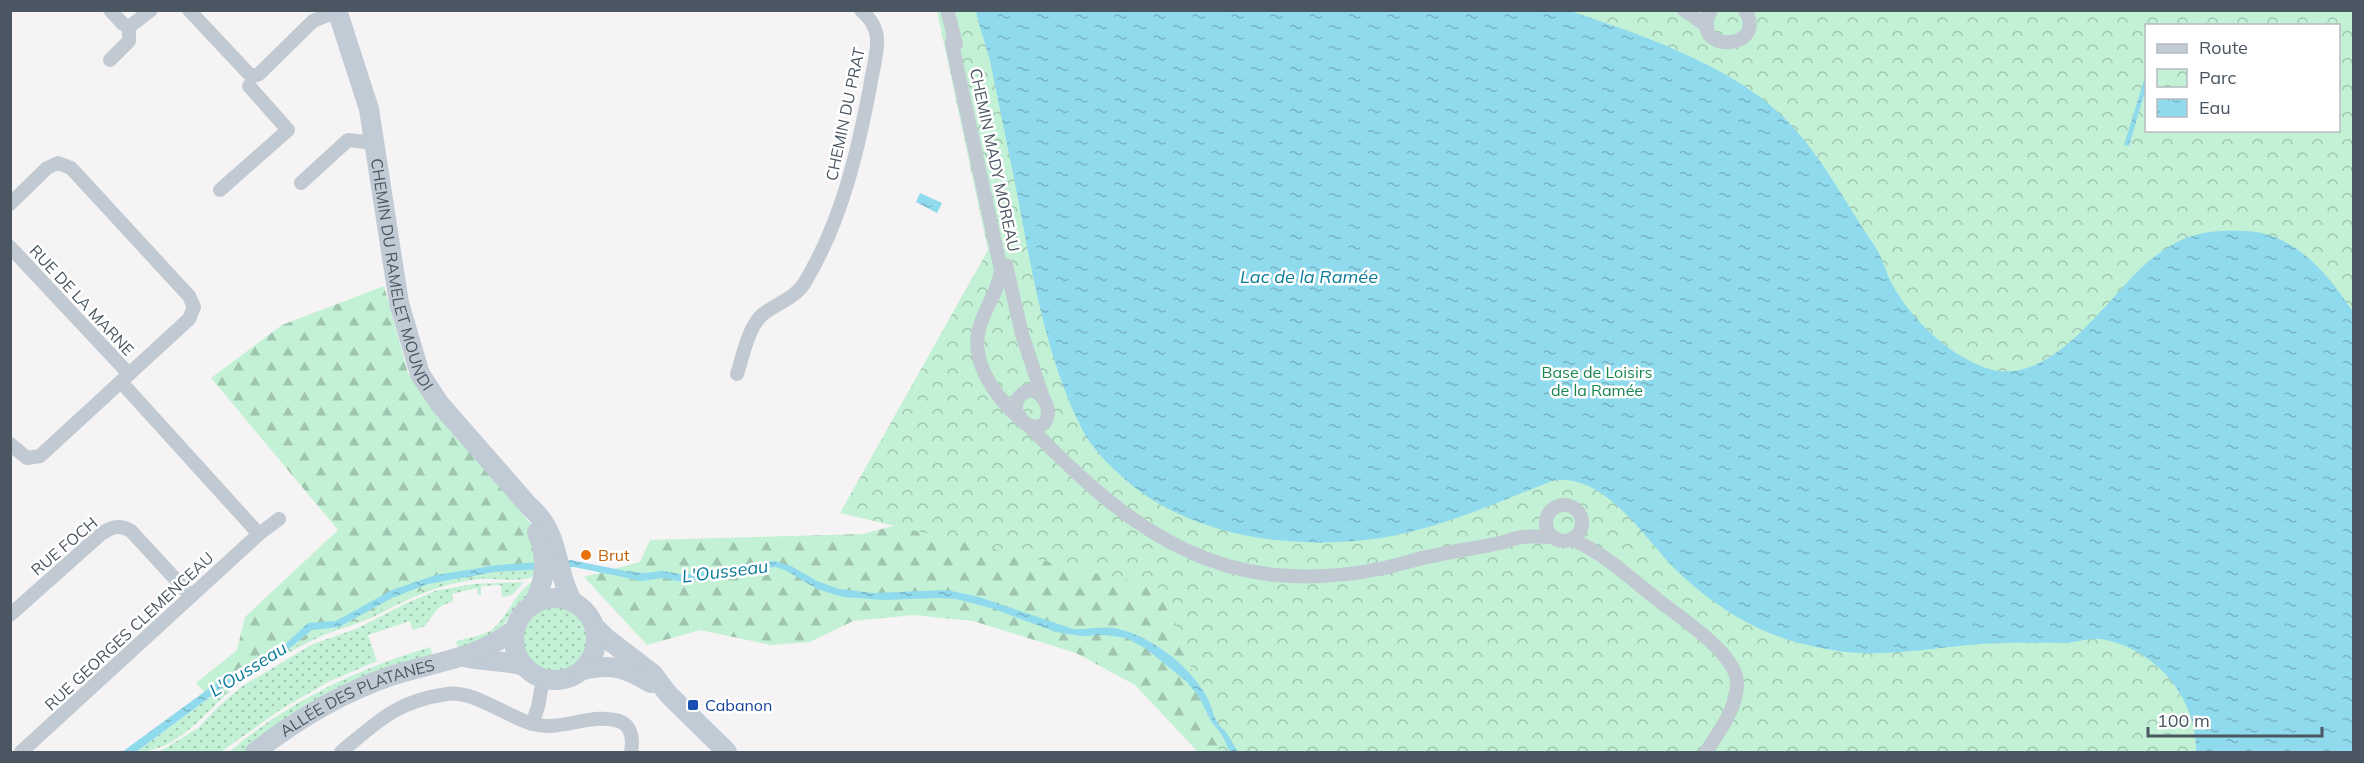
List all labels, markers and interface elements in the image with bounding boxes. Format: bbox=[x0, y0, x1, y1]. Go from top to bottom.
legend bbox=[2145, 24, 2340, 132]
text: Route bbox=[2199, 36, 2248, 59]
street label: CHEMIN DU PRAT bbox=[821, 45, 869, 183]
street label: CHEMIN MADY MOREAU bbox=[966, 66, 1024, 254]
text: Parc bbox=[2199, 66, 2237, 89]
text: Eau bbox=[2199, 96, 2231, 119]
street label: CHEMIN DU RAMELET MOUNDI bbox=[367, 157, 438, 394]
street label: RUE DE LA MARNE bbox=[26, 240, 138, 360]
water label: Lac de la Ramée bbox=[1240, 265, 1378, 288]
park label: Base de Loisirs de la Ramée bbox=[1542, 362, 1652, 400]
street label: RUE FOCH bbox=[27, 512, 101, 580]
place label: Brut bbox=[598, 545, 630, 565]
street label: RUE GEORGES CLEMENCEAU bbox=[40, 547, 218, 715]
marker: Brut bbox=[579, 548, 593, 562]
water label: L'Ousseau bbox=[680, 554, 770, 588]
water label: L'Ousseau bbox=[205, 636, 291, 702]
street label: ALLÉE DES PLATANES bbox=[276, 654, 437, 741]
place label: Cabanon bbox=[705, 695, 772, 715]
marker: Cabanon bbox=[686, 698, 700, 712]
scale bar bbox=[2148, 700, 2322, 738]
text: 100 m bbox=[2157, 709, 2210, 732]

